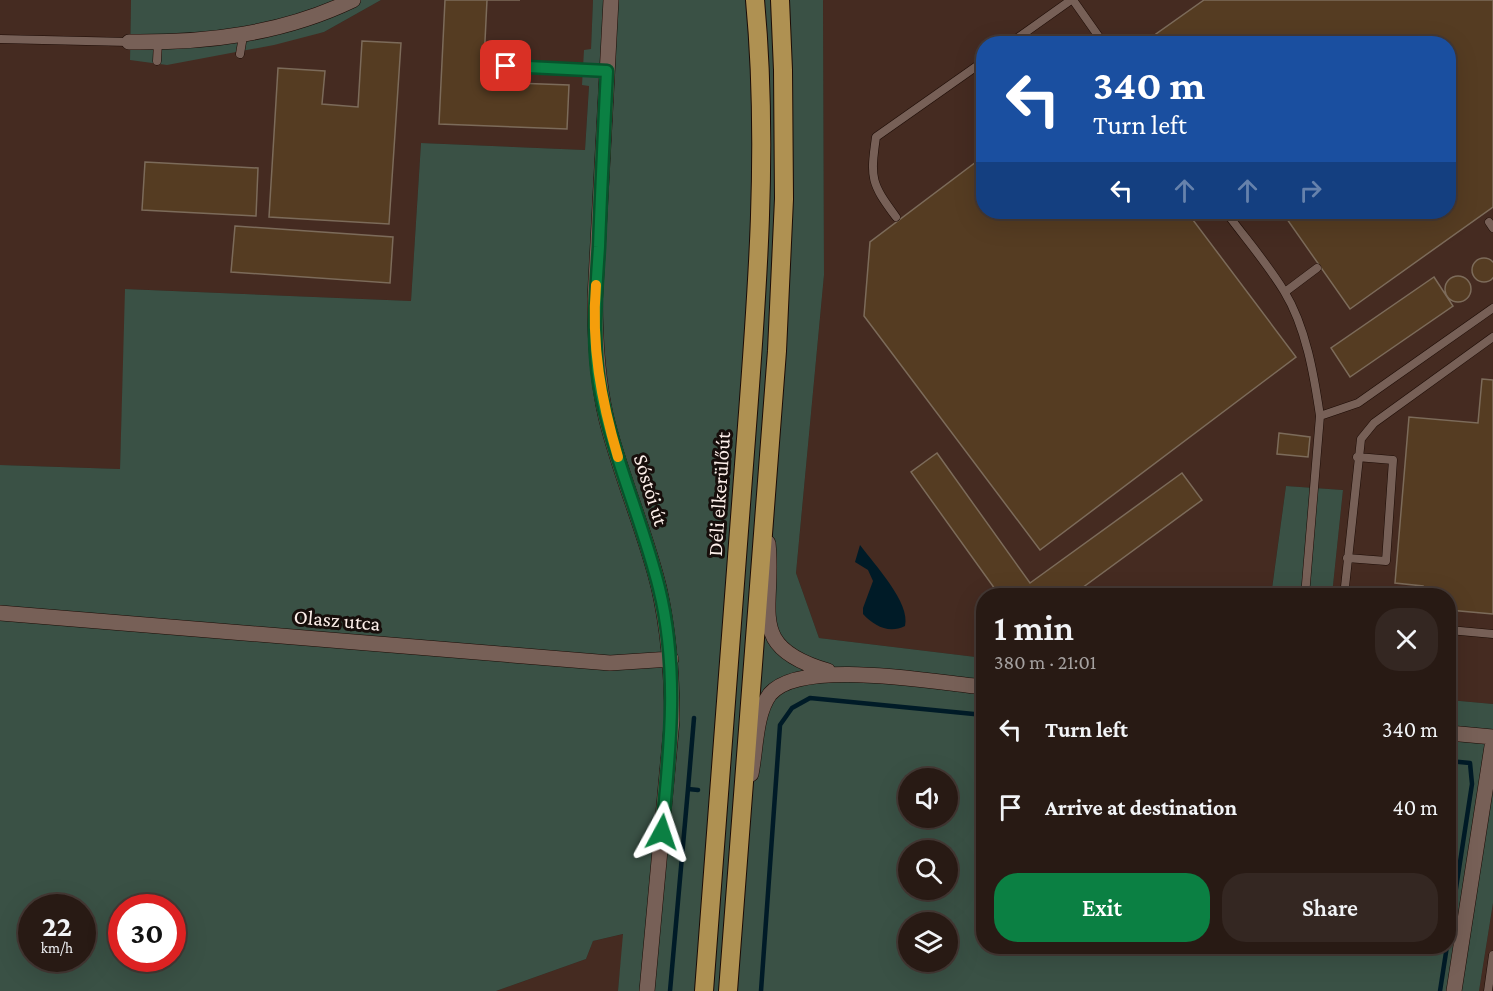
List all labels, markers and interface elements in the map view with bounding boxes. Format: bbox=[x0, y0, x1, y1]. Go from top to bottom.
pin bbox=[480, 40, 531, 91]
icon: arrive bbox=[489, 49, 522, 82]
icon: left bbox=[994, 60, 1072, 138]
text: 340 m bbox=[1093, 61, 1205, 108]
text: Turn left bbox=[1093, 110, 1187, 140]
icon: left bbox=[1105, 174, 1138, 207]
icon: ahead bbox=[1168, 174, 1201, 207]
icon: ahead bbox=[1231, 174, 1264, 207]
icon: right bbox=[1294, 174, 1327, 207]
street label: Déli elkerülőút bbox=[703, 430, 735, 557]
street label: Sóstói út bbox=[629, 451, 673, 530]
street label: Olasz utca bbox=[293, 604, 382, 636]
text: 1 min bbox=[994, 608, 1074, 648]
button: close bbox=[1375, 608, 1438, 671]
text: 380 m · 21:01 bbox=[994, 651, 1096, 673]
icon: left bbox=[994, 713, 1027, 746]
text: Turn left bbox=[1045, 717, 1128, 742]
text: 340 m bbox=[1382, 717, 1438, 742]
map controls bbox=[898, 768, 958, 972]
button: sound bbox=[898, 768, 958, 828]
icon: arrive bbox=[994, 791, 1027, 824]
text: Arrive at destination bbox=[1045, 795, 1237, 820]
text: 40 m bbox=[1393, 795, 1438, 820]
position arrow bbox=[630, 800, 694, 864]
button: search bbox=[898, 840, 958, 900]
button: Exit bbox=[994, 873, 1210, 942]
button: Share bbox=[1222, 873, 1438, 942]
speed limit sign: 30 bbox=[108, 894, 186, 972]
text: 22 bbox=[42, 909, 72, 942]
button: layers bbox=[898, 912, 958, 972]
text: km/h bbox=[41, 940, 73, 956]

